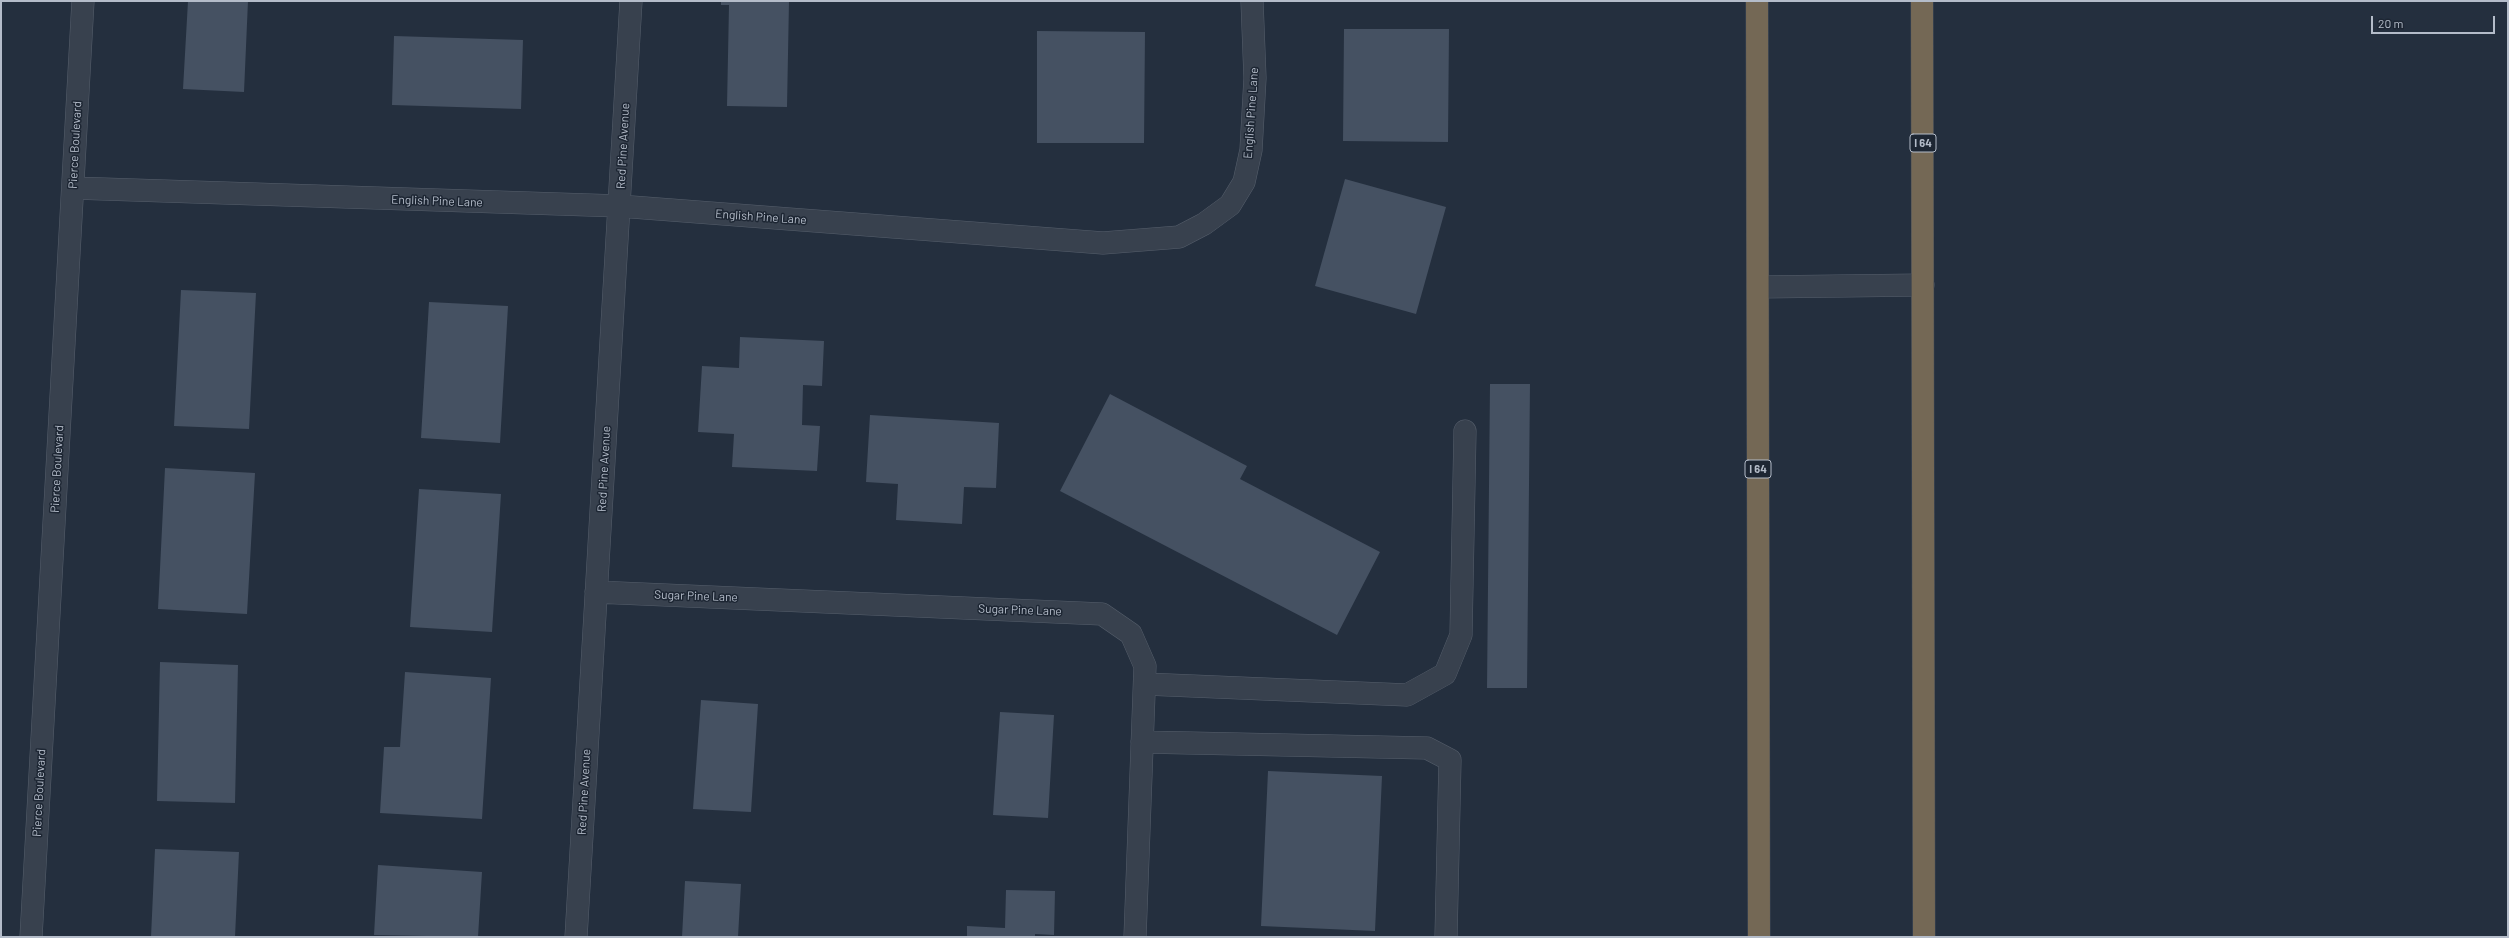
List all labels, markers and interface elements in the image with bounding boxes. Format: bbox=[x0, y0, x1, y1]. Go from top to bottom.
scale bar bbox=[2373, 8, 2497, 34]
text: 20 m bbox=[2378, 16, 2404, 30]
street label: English Pine Lane bbox=[1241, 67, 1261, 159]
street label: Pierce Boulevard bbox=[66, 101, 84, 189]
street label: Red Pine Avenue bbox=[614, 103, 632, 189]
road number: I 64 bbox=[1910, 134, 1936, 152]
street label: English Pine Lane bbox=[391, 192, 483, 210]
street label: English Pine Lane bbox=[715, 207, 807, 227]
street label: Pierce Boulevard bbox=[48, 425, 66, 513]
street label: Red Pine Avenue bbox=[595, 426, 613, 512]
road number: I 64 bbox=[1745, 460, 1771, 478]
street label: Sugar Pine Lane bbox=[654, 587, 738, 605]
street label: Sugar Pine Lane bbox=[978, 601, 1062, 619]
street label: Pierce Boulevard bbox=[30, 749, 48, 837]
street label: Red Pine Avenue bbox=[575, 749, 593, 835]

